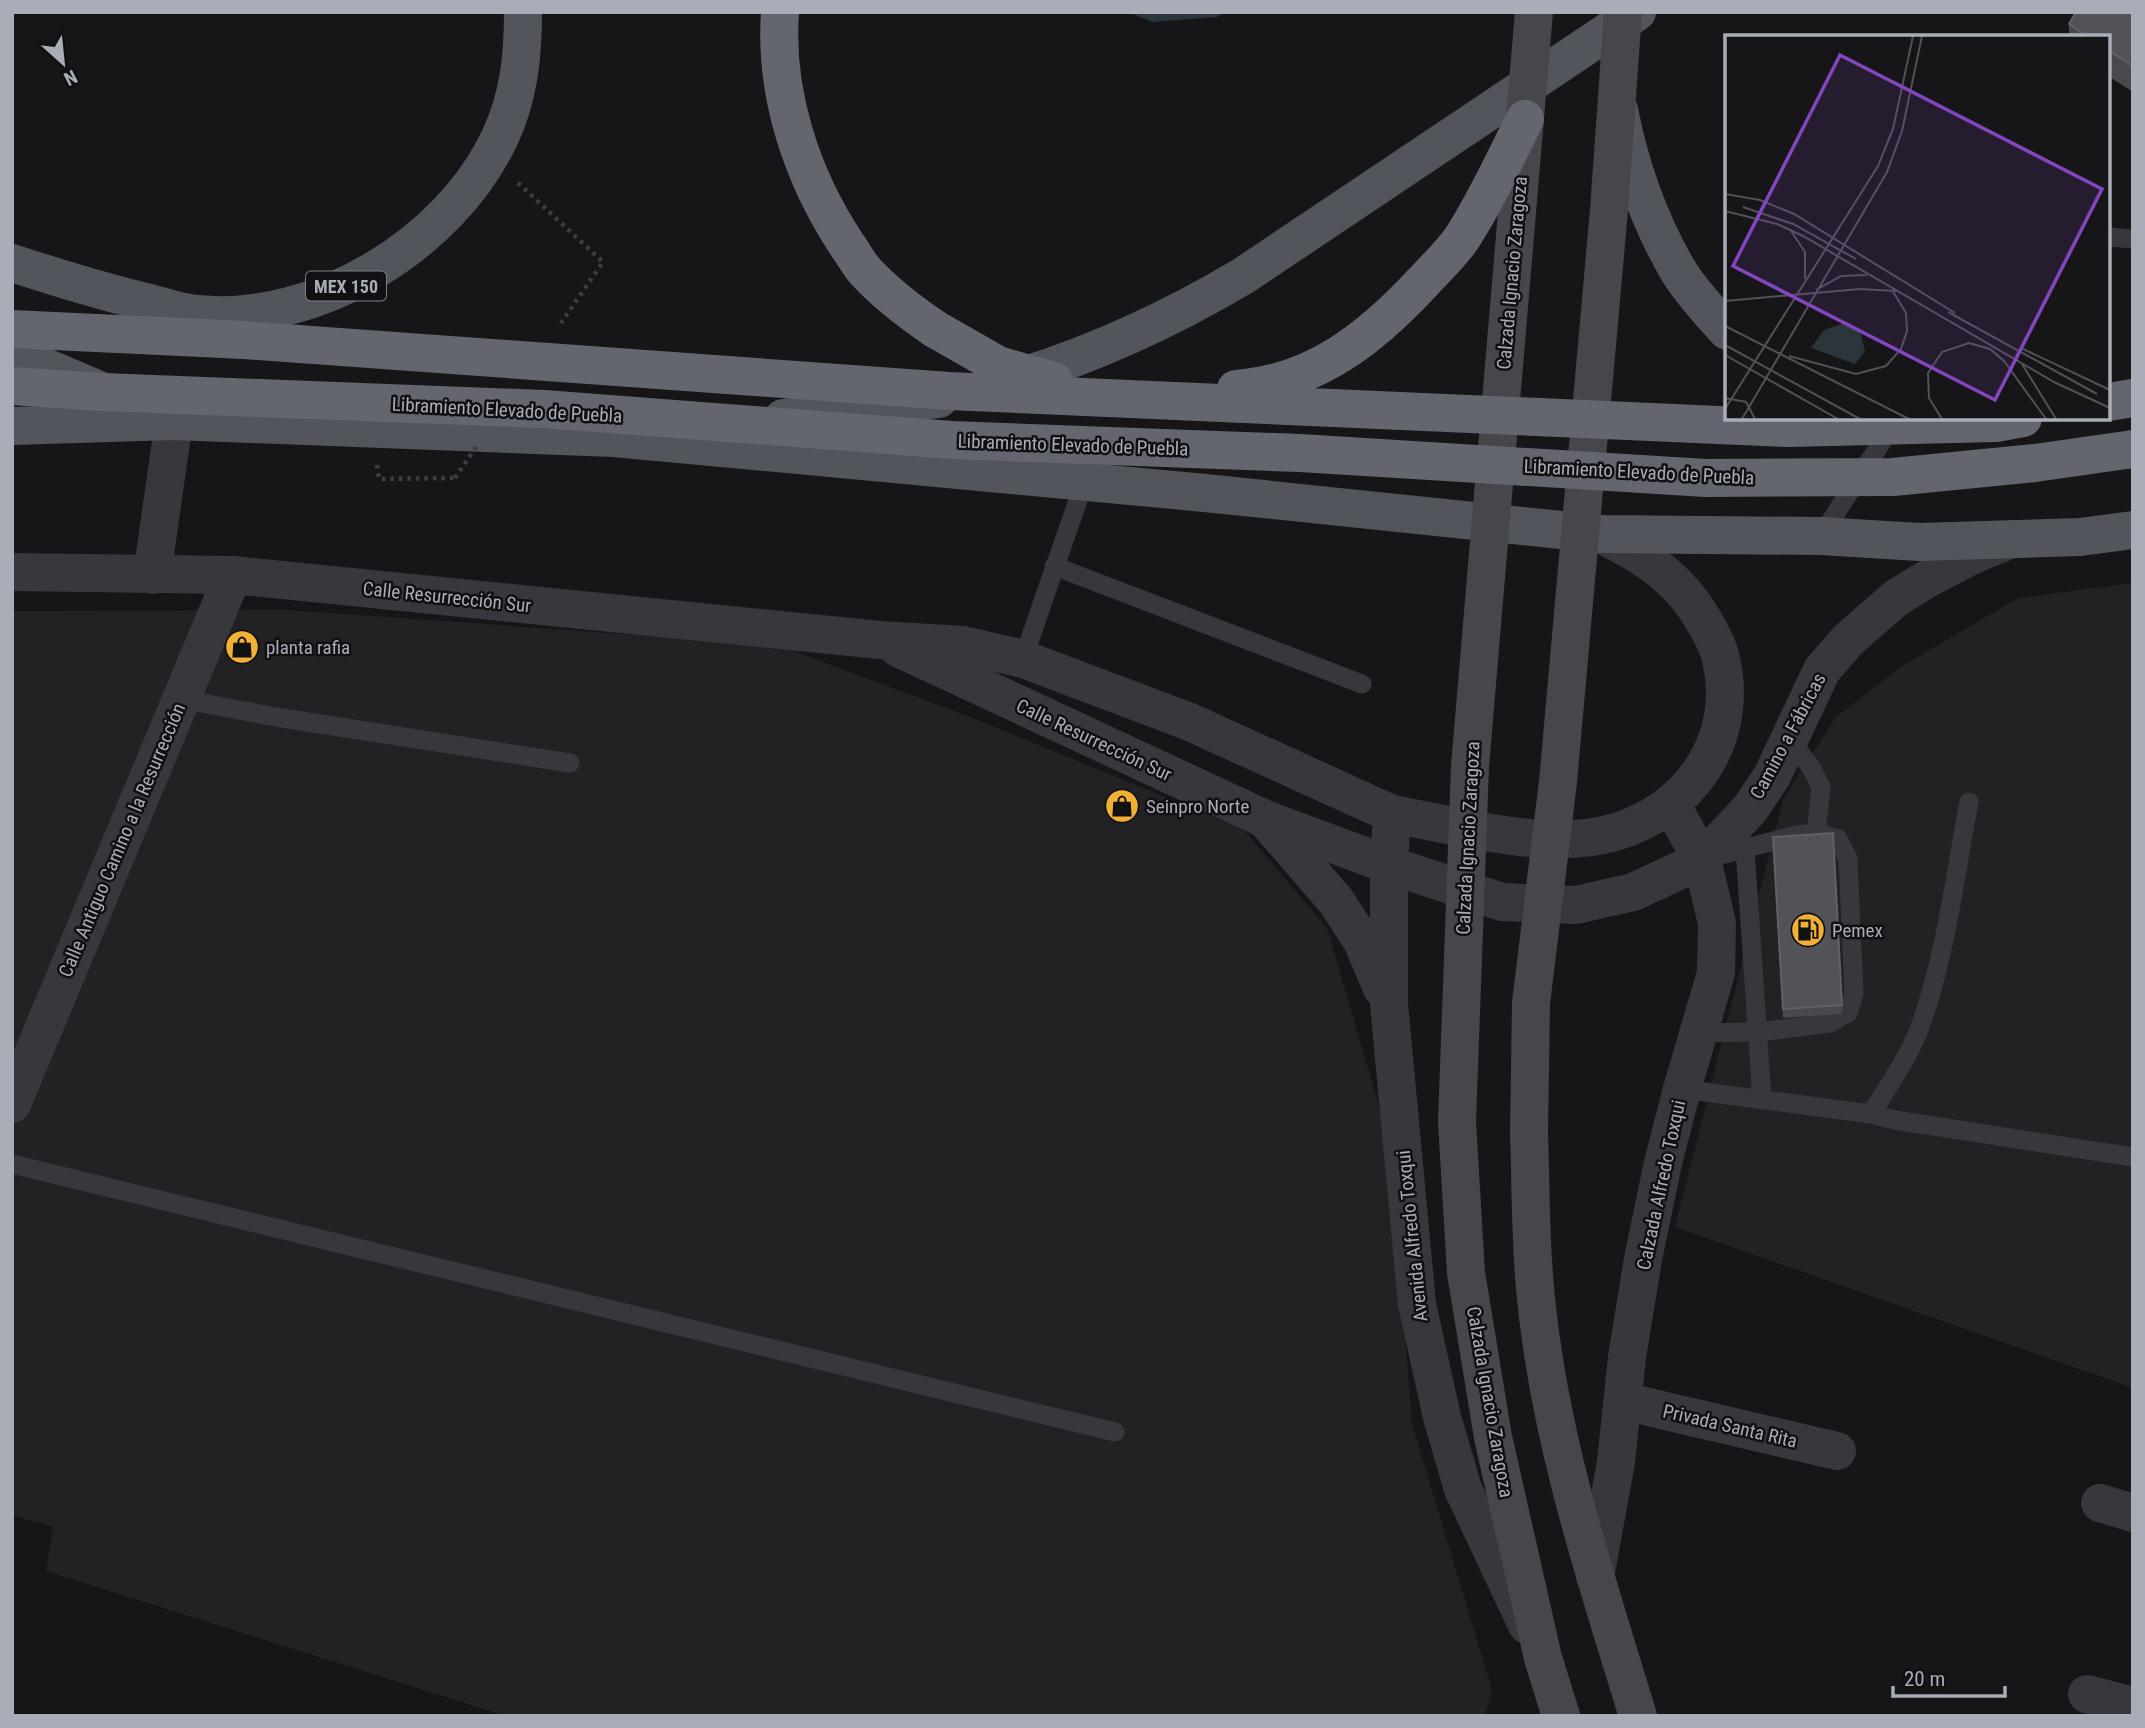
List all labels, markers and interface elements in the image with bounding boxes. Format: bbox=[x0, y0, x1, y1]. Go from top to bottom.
north arrow bbox=[28, 28, 98, 98]
inset map bbox=[1725, 35, 2110, 420]
text: N bbox=[60, 65, 81, 91]
street label: Calzada Ignacio Zaragoza bbox=[1492, 175, 1532, 371]
road number: MEX 150 bbox=[306, 272, 386, 300]
street label: Libramiento Elevado de Puebla bbox=[391, 392, 623, 428]
street label: Libramiento Elevado de Puebla bbox=[957, 429, 1189, 461]
street label: Libramiento Elevado de Puebla bbox=[1523, 454, 1755, 490]
street label: Calle Resurrección Sur bbox=[362, 577, 532, 617]
shop icon: planta rafia bbox=[223, 628, 261, 666]
place label: planta rafia bbox=[266, 636, 350, 659]
street label: Camino a Fábricas bbox=[1745, 669, 1831, 803]
street label: Calle Resurrección Sur bbox=[1013, 694, 1176, 786]
street label: Calle Antiguo Camino a la Resurrección bbox=[54, 700, 190, 980]
street label: Calzada Ignacio Zaragoza bbox=[1451, 741, 1485, 935]
shop icon: Seinpro Norte bbox=[1103, 787, 1141, 825]
place label: Seinpro Norte bbox=[1146, 795, 1249, 818]
fuel station icon: Pemex bbox=[1789, 911, 1827, 949]
place label: Pemex bbox=[1832, 919, 1883, 942]
street label: Calzada Alfredo Toxqui bbox=[1632, 1098, 1690, 1272]
street label: Avenida Alfredo Toxqui bbox=[1392, 1149, 1432, 1323]
street label: Calzada Ignacio Zaragoza bbox=[1462, 1305, 1518, 1499]
street label: Privada Santa Rita bbox=[1661, 1399, 1799, 1453]
scale bar bbox=[1893, 1654, 2005, 1698]
text: 20 m bbox=[1904, 1667, 1945, 1691]

